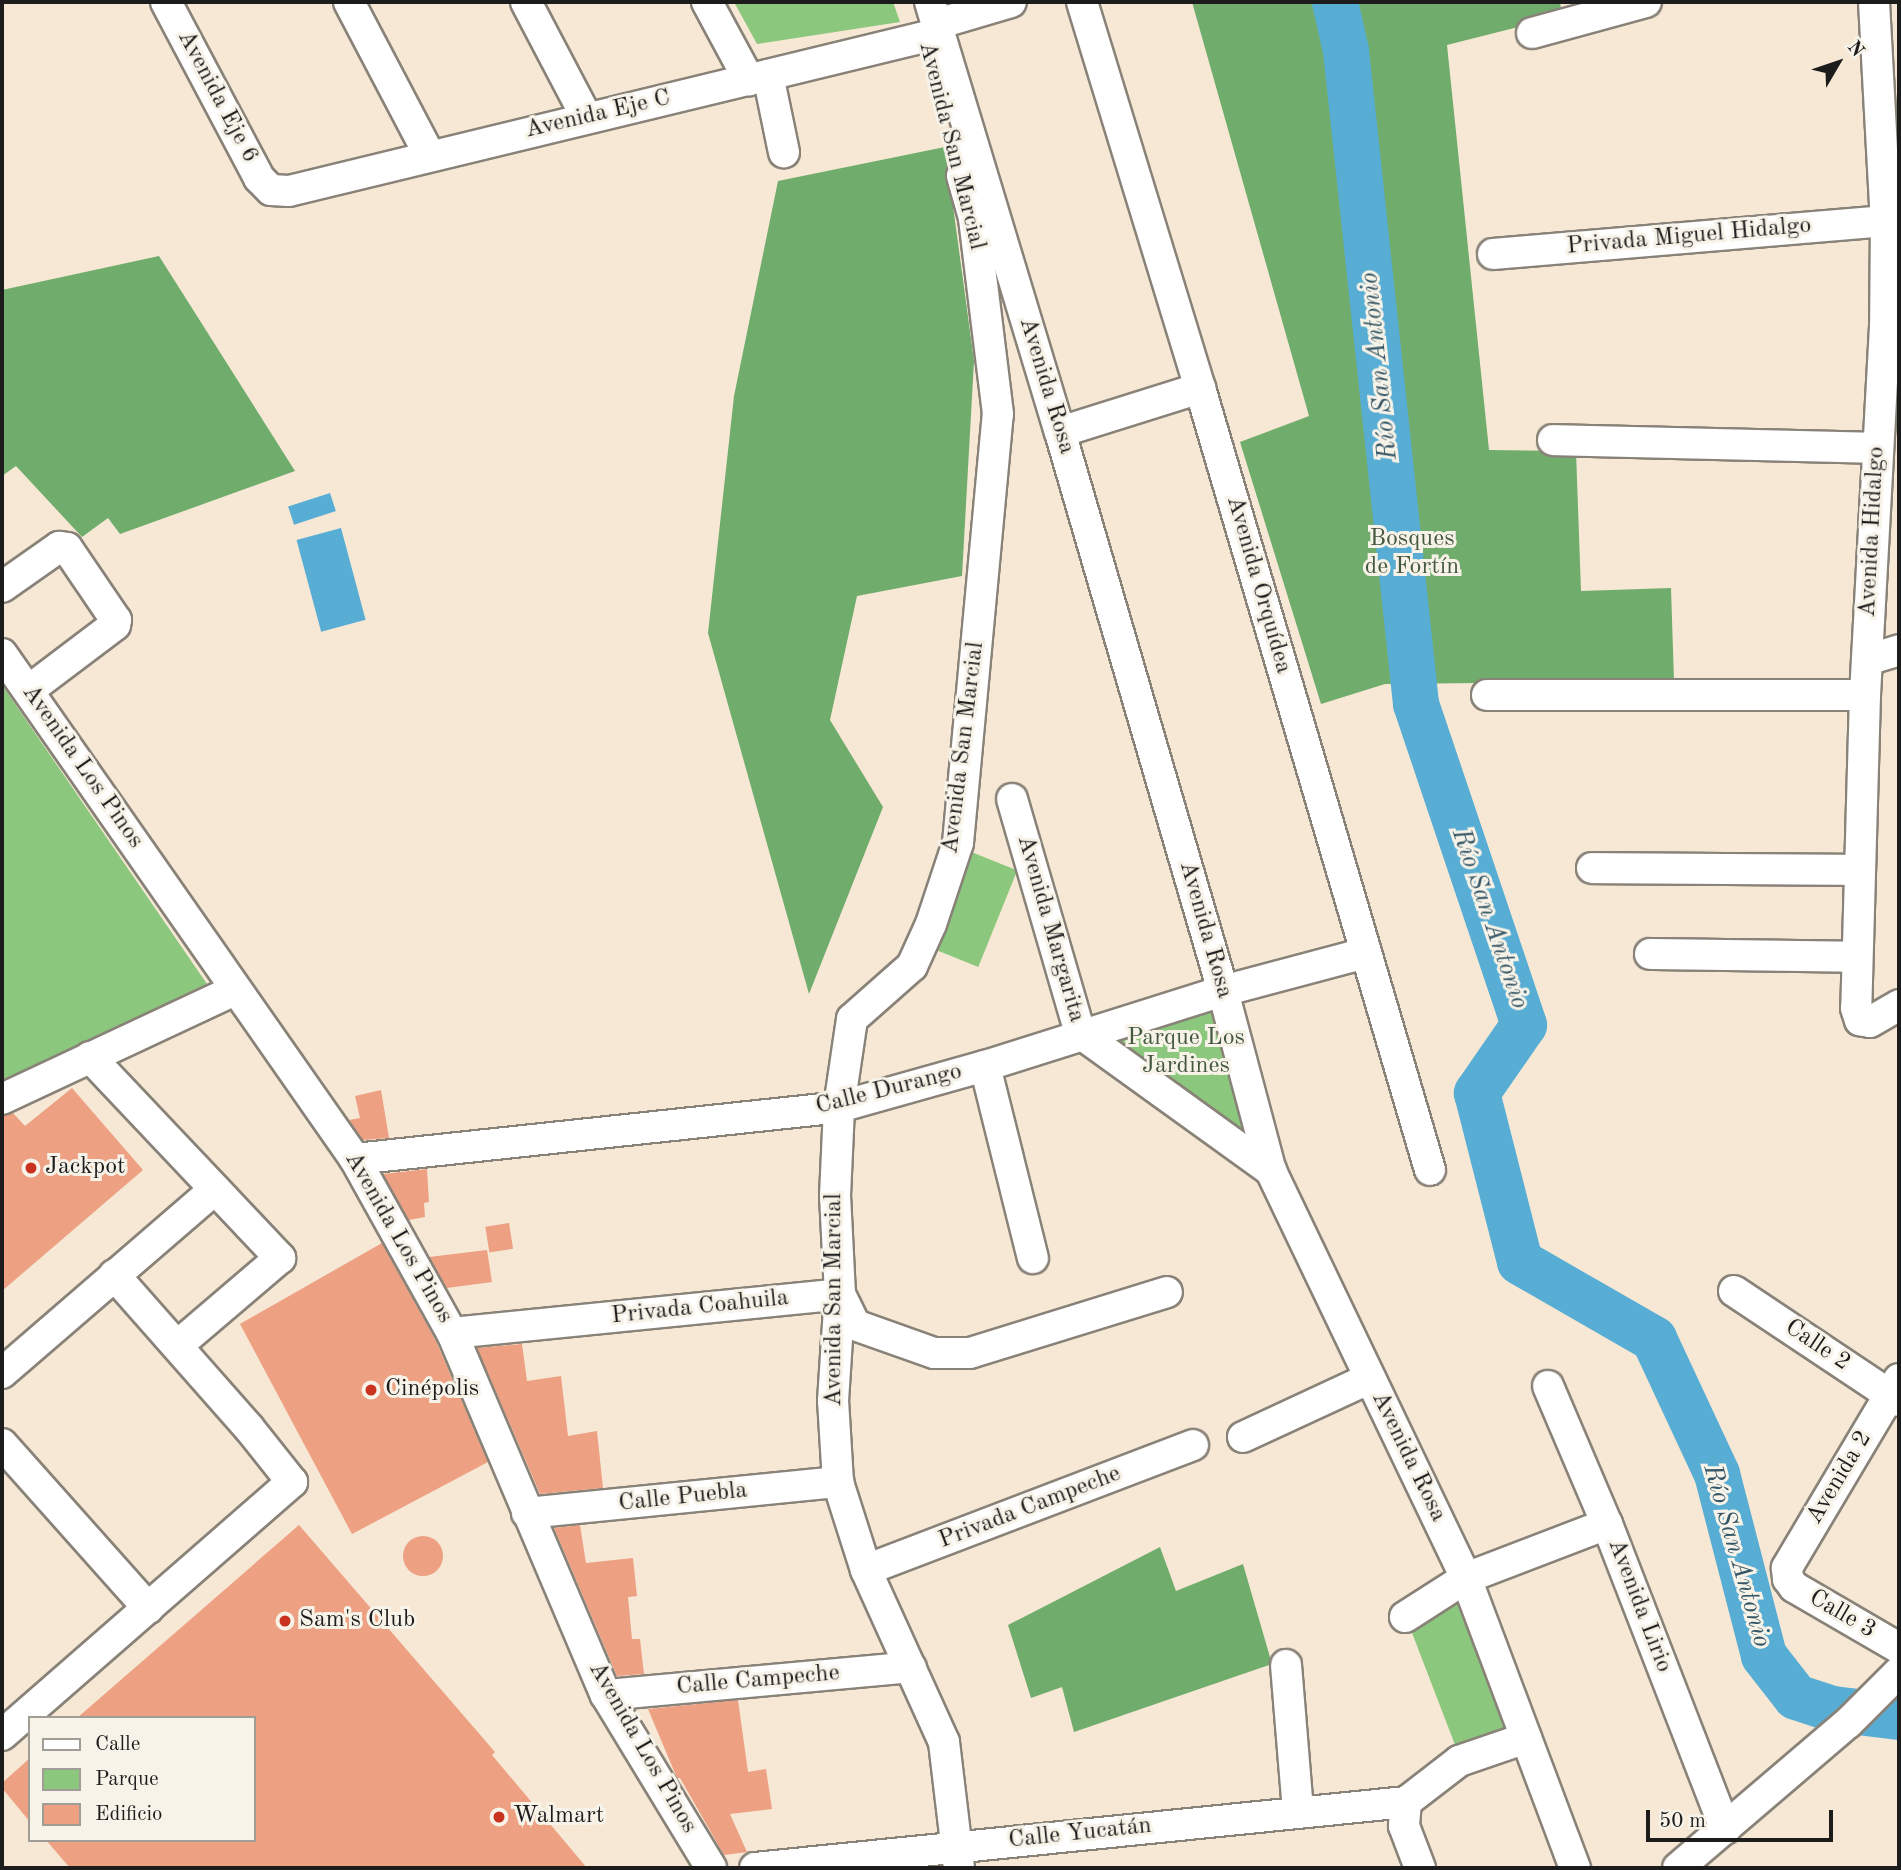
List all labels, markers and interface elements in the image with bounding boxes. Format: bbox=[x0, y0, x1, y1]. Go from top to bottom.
street label: Avenida Eje 6 bbox=[170, 26, 264, 168]
north arrow bbox=[1803, 28, 1873, 98]
text: N bbox=[1843, 38, 1867, 61]
street label: Avenida San Marcial bbox=[911, 39, 991, 253]
street label: Avenida Eje C bbox=[523, 84, 673, 146]
street label: Privada Miguel Hidalgo bbox=[1566, 212, 1812, 262]
water label: Río San Antonio bbox=[1355, 271, 1405, 461]
street label: Avenida Rosa bbox=[1012, 314, 1080, 458]
street label: Avenida Hidalgo bbox=[1854, 446, 1892, 618]
street label: Avenida Orquídea bbox=[1219, 493, 1297, 677]
park label: Bosques de Fortín bbox=[1365, 526, 1459, 582]
street label: Avenida San Marcial bbox=[937, 640, 991, 856]
street label: Avenida Los Pinos bbox=[15, 680, 149, 854]
water label: Río San Antonio bbox=[1444, 825, 1534, 1013]
street label: Avenida Margarita bbox=[1010, 832, 1090, 1026]
street label: Avenida Rosa bbox=[1172, 858, 1238, 1002]
park label: Parque Los Jardines bbox=[1127, 1025, 1245, 1081]
street label: Calle Durango bbox=[813, 1058, 965, 1122]
street label: Avenida Los Pinos bbox=[337, 1147, 459, 1329]
place label: Jackpot bbox=[45, 1154, 125, 1182]
marker: Jackpot bbox=[23, 1160, 39, 1176]
street label: Avenida San Marcial bbox=[821, 1193, 849, 1407]
street label: Privada Coahuila bbox=[610, 1284, 790, 1332]
street label: Calle 2 bbox=[1779, 1314, 1855, 1378]
place label: Cinépolis bbox=[385, 1376, 479, 1404]
marker: Cinépolis bbox=[363, 1382, 379, 1398]
street label: Avenida Rosa bbox=[1364, 1387, 1452, 1527]
street label: Avenida 2 bbox=[1801, 1426, 1879, 1530]
street label: Privada Campeche bbox=[935, 1460, 1125, 1556]
water label: Río San Antonio bbox=[1695, 1461, 1777, 1651]
street label: Calle Puebla bbox=[617, 1477, 749, 1519]
street label: Avenida Lirio bbox=[1600, 1535, 1678, 1677]
street label: Calle 3 bbox=[1803, 1584, 1881, 1646]
place label: Sam's Club bbox=[299, 1607, 415, 1635]
marker: Sam's Club bbox=[277, 1613, 293, 1629]
street label: Avenida Los Pinos bbox=[581, 1657, 703, 1839]
street label: Calle Campeche bbox=[675, 1660, 841, 1702]
legend bbox=[28, 1716, 256, 1842]
text: Calle bbox=[95, 1734, 140, 1755]
text: Parque bbox=[95, 1769, 159, 1790]
scale bar bbox=[1649, 1797, 1836, 1841]
place label: Walmart bbox=[513, 1803, 604, 1831]
text: Edificio bbox=[95, 1804, 163, 1825]
marker: Walmart bbox=[491, 1809, 507, 1825]
text: 50 m bbox=[1659, 1811, 1706, 1832]
street label: Calle Yucatán bbox=[1007, 1812, 1153, 1856]

